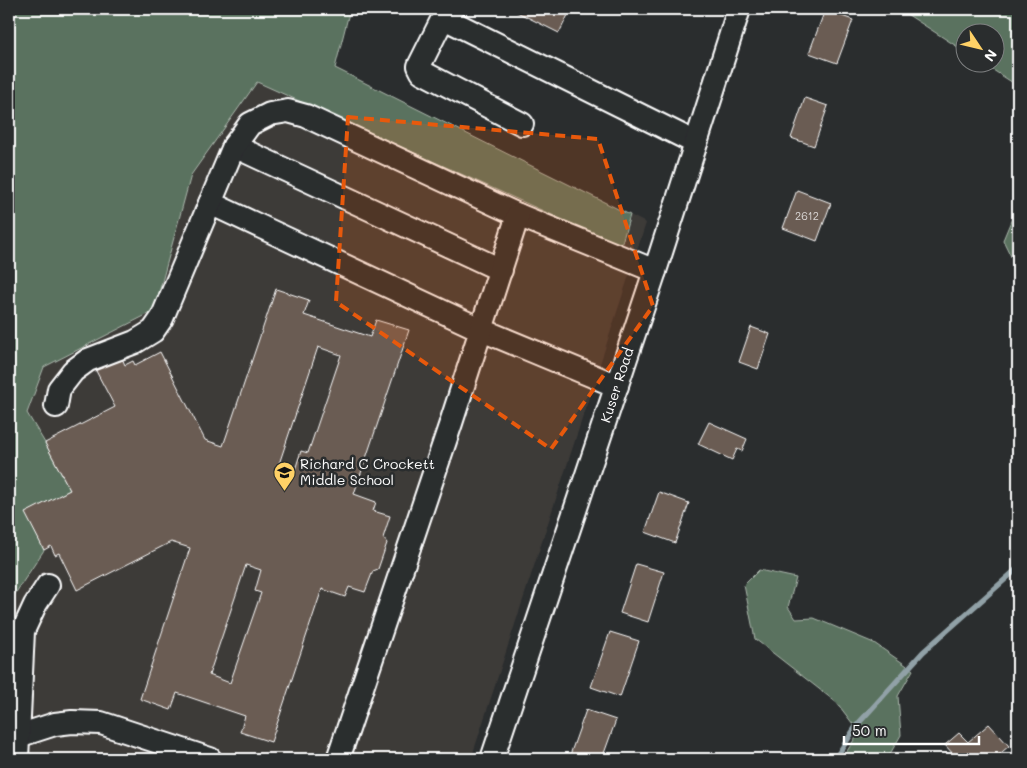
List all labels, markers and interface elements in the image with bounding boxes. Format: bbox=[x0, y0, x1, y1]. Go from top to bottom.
north arrow bbox=[954, 22, 1004, 72]
text: N bbox=[980, 46, 1002, 66]
house number: 2612 bbox=[795, 208, 819, 223]
street label: Kuser Road bbox=[595, 345, 638, 425]
place label: Richard C Crockett Middle School bbox=[300, 454, 435, 489]
school or university icon: Richard C Crockett Middle School bbox=[272, 460, 296, 491]
scale bar bbox=[844, 713, 980, 745]
text: 50 m bbox=[852, 720, 887, 740]

